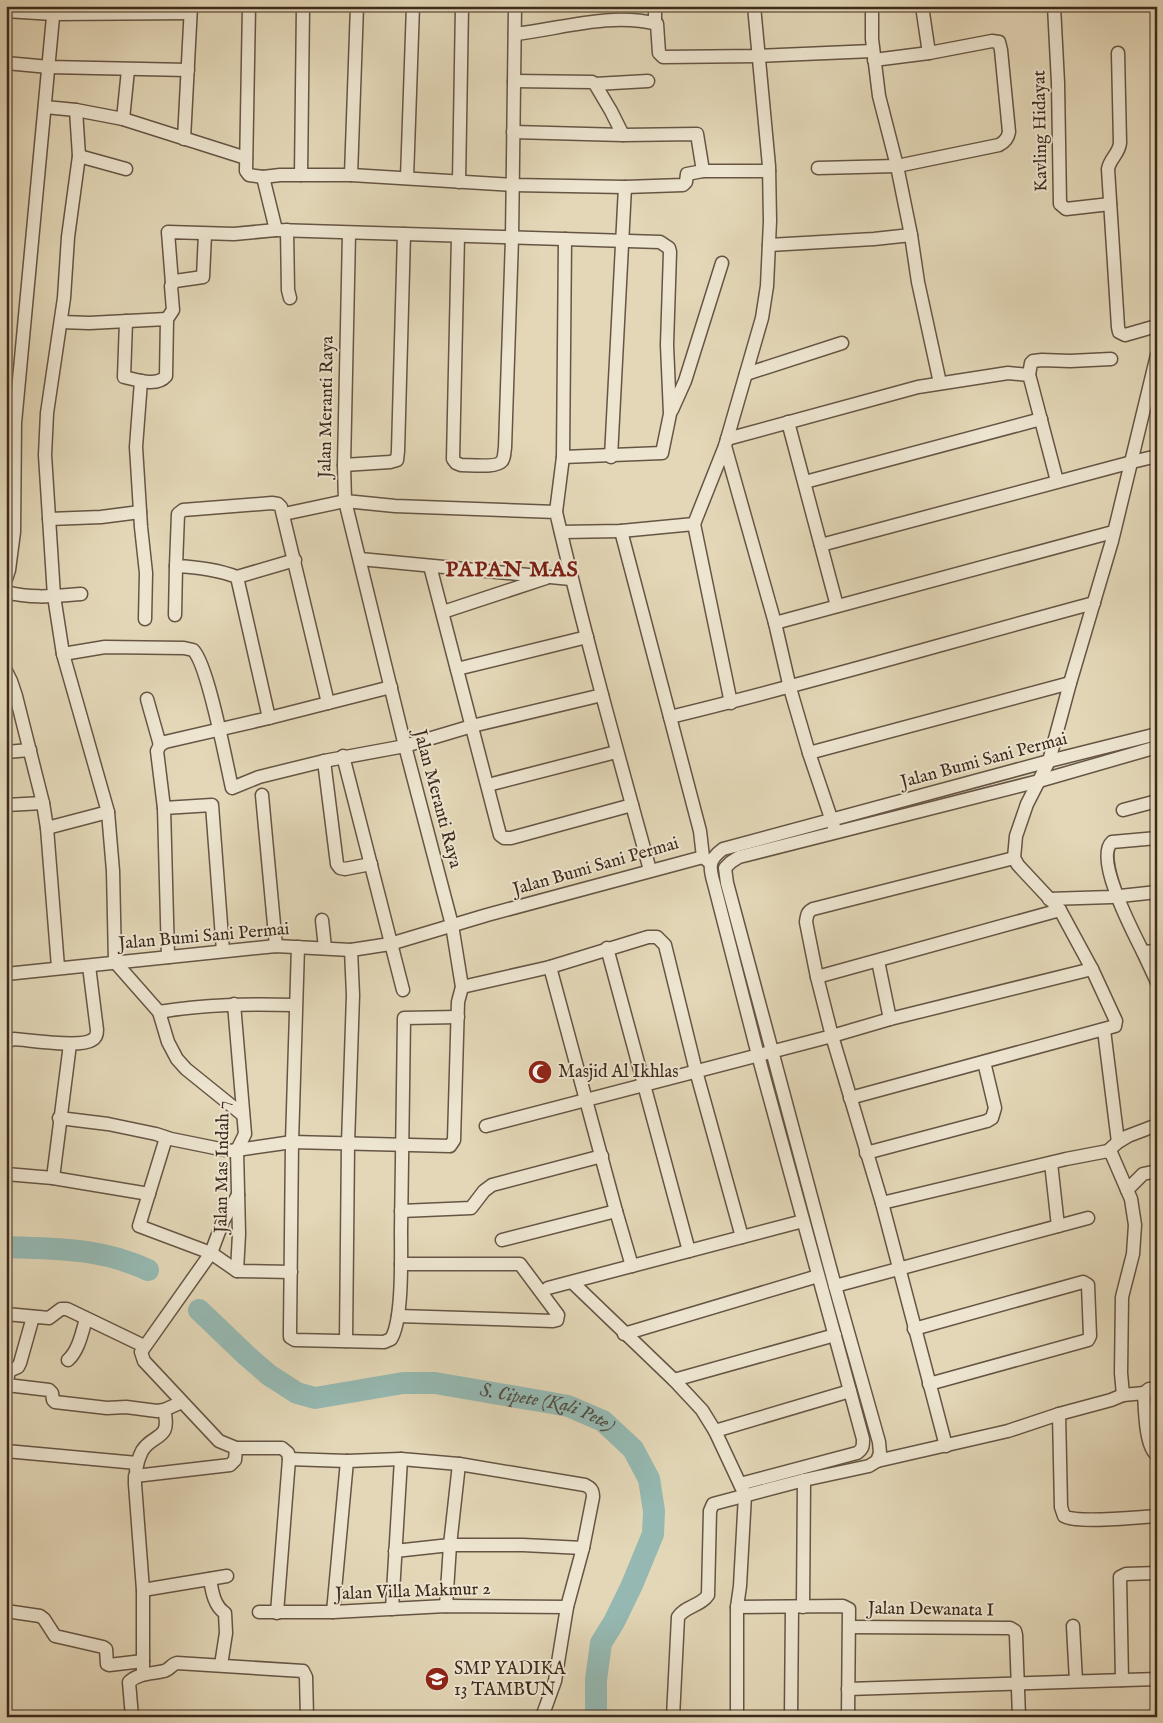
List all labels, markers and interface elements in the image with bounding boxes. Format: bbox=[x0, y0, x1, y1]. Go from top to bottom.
street label: Kavling Hidayat bbox=[1028, 70, 1054, 192]
street label: Jalan Meranti Raya bbox=[314, 335, 340, 480]
district label: PAPAN MAS bbox=[445, 556, 579, 584]
street label: Jalan Meranti Raya bbox=[407, 725, 467, 871]
street label: Jalan Bumi Sani Permai bbox=[896, 728, 1070, 795]
street label: Jalan Bumi Sani Permai bbox=[508, 832, 682, 902]
street label: Jalan Bumi Sani Permai bbox=[116, 918, 291, 956]
mosque icon: Masjid Al Ikhlas bbox=[527, 1059, 553, 1085]
place label: Masjid Al Ikhlas bbox=[558, 1061, 679, 1084]
street label: Jalan Mas Indah 7 bbox=[210, 1101, 236, 1235]
water label: S. Cipete (Kali Pete) bbox=[478, 1379, 620, 1438]
street label: Jalan Villa Makmur 2 bbox=[333, 1578, 491, 1606]
street label: Jalan Dewanata I bbox=[866, 1597, 995, 1623]
place label: SMP YADIKA 13 TAMBUN bbox=[454, 1658, 567, 1702]
school or university icon: SMP YADIKA 13 TAMBUN bbox=[424, 1666, 450, 1692]

